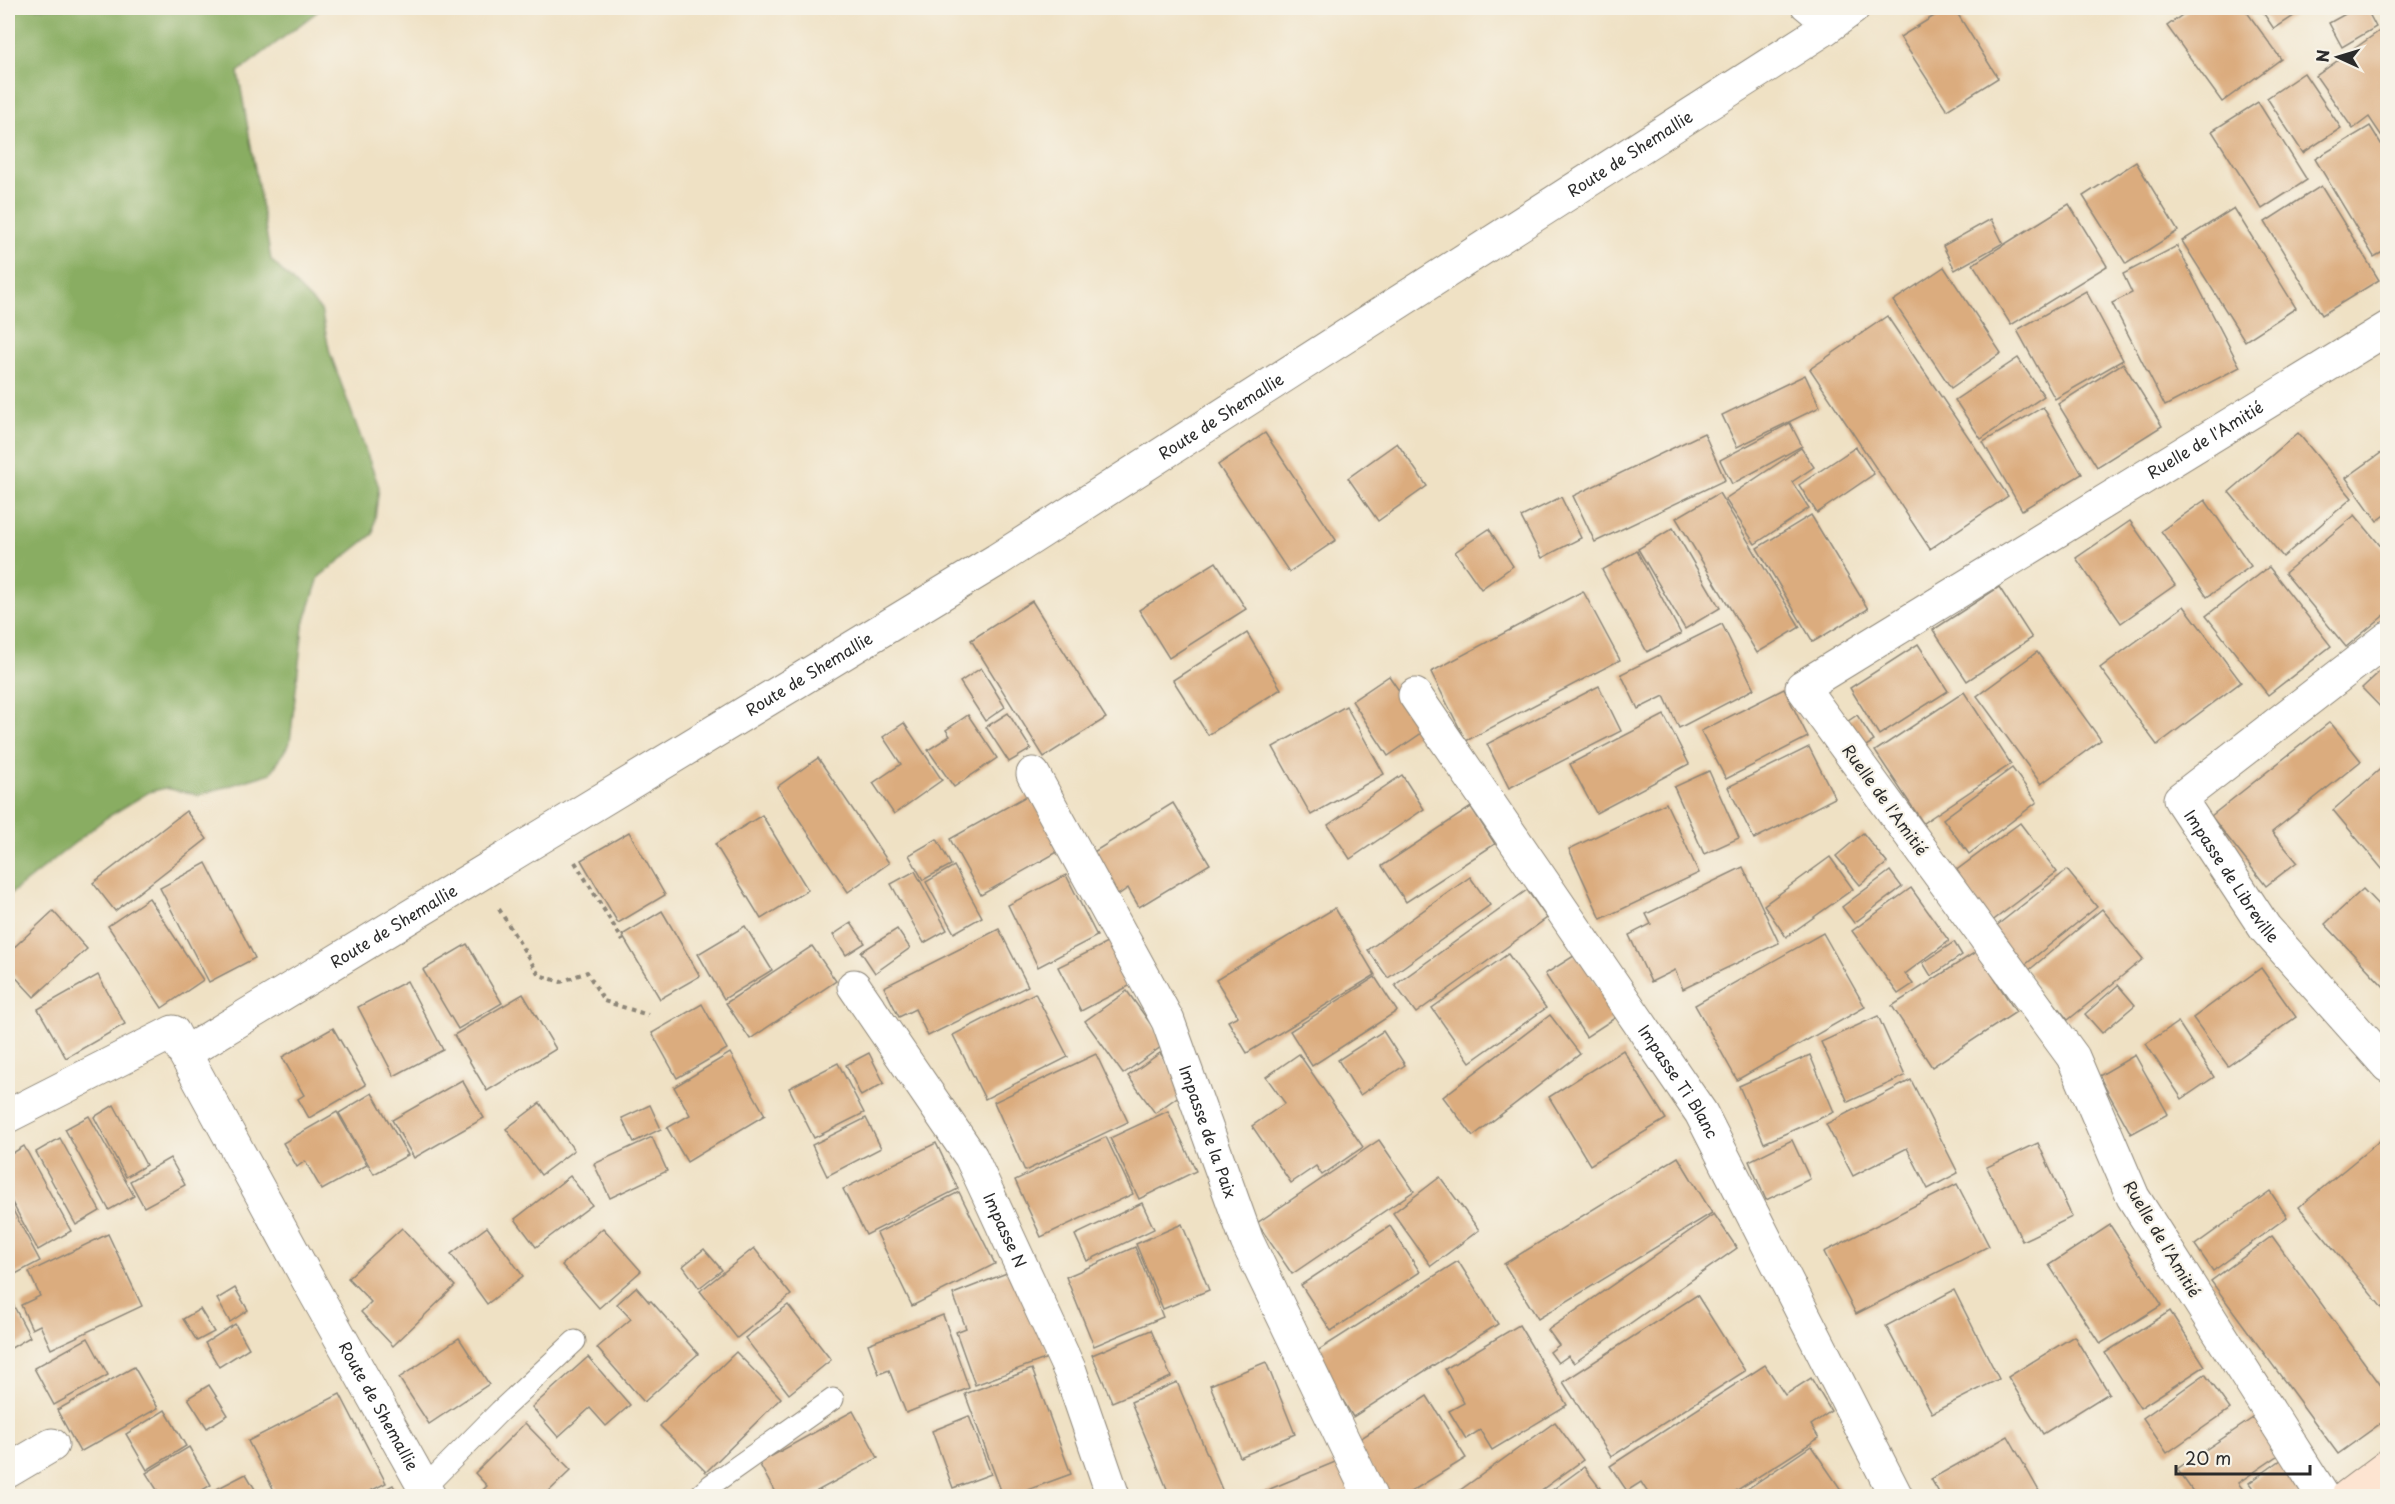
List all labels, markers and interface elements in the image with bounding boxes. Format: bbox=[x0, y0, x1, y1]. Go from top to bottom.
north arrow bbox=[2308, 27, 2368, 87]
text: N bbox=[2310, 49, 2334, 63]
street label: Route de Shemallie bbox=[1562, 104, 1697, 202]
street label: Route de Shemallie bbox=[1153, 366, 1288, 465]
street label: Ruelle de l'Amitié bbox=[2142, 394, 2267, 484]
street label: Route de Shemallie bbox=[740, 625, 877, 721]
street label: Ruelle de l'Amitié bbox=[1837, 739, 1934, 860]
street label: Impasse de Libreville bbox=[2179, 805, 2286, 948]
street label: Route de Shemallie bbox=[325, 877, 461, 973]
street label: Impasse Ti Blanc bbox=[1633, 1020, 1725, 1142]
street label: Impasse de la Paix bbox=[1174, 1062, 1244, 1201]
street label: Ruelle de l'Amitié bbox=[2118, 1176, 2207, 1301]
street label: Impasse N bbox=[978, 1189, 1034, 1271]
street label: Route de Shemallie bbox=[334, 1336, 426, 1475]
scale bar bbox=[2176, 1438, 2310, 1476]
text: 20 m bbox=[2185, 1444, 2231, 1471]

